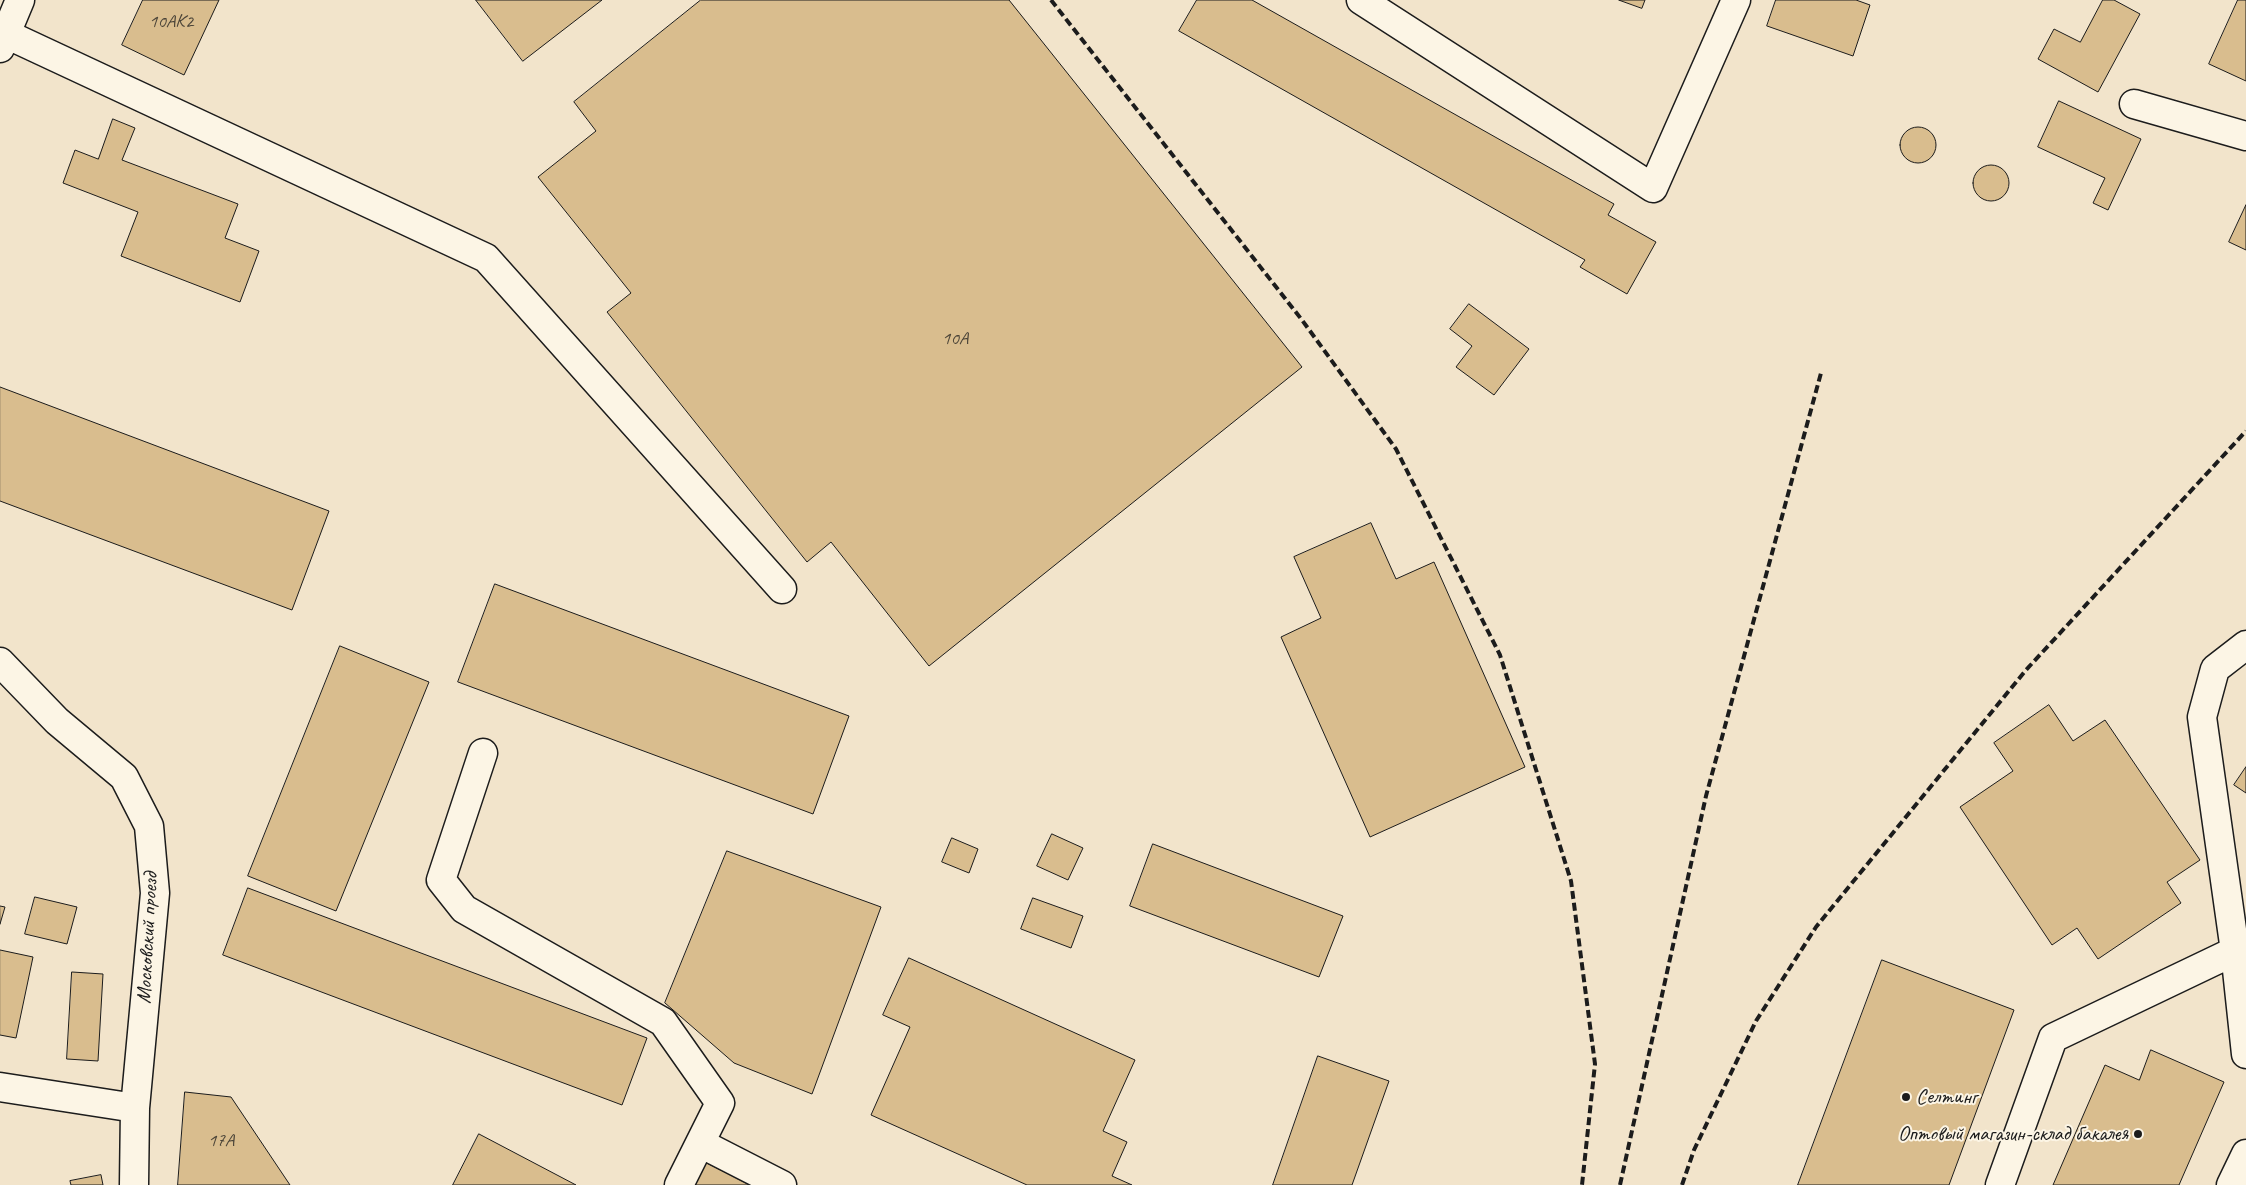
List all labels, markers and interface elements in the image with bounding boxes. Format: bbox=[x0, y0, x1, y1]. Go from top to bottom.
house number: 10АК2 bbox=[149, 11, 193, 33]
house number: 10А bbox=[942, 328, 968, 350]
street label: Московский проезд bbox=[132, 872, 164, 1004]
place label: Селтинг bbox=[1916, 1084, 1977, 1110]
marker: Селтинг bbox=[1900, 1091, 1912, 1103]
place label: Оптовый магазин-склад бакалея bbox=[1898, 1121, 2128, 1147]
marker: Оптовый магазин-склад бакалея bbox=[2132, 1128, 2144, 1140]
house number: 17А bbox=[208, 1130, 234, 1152]

